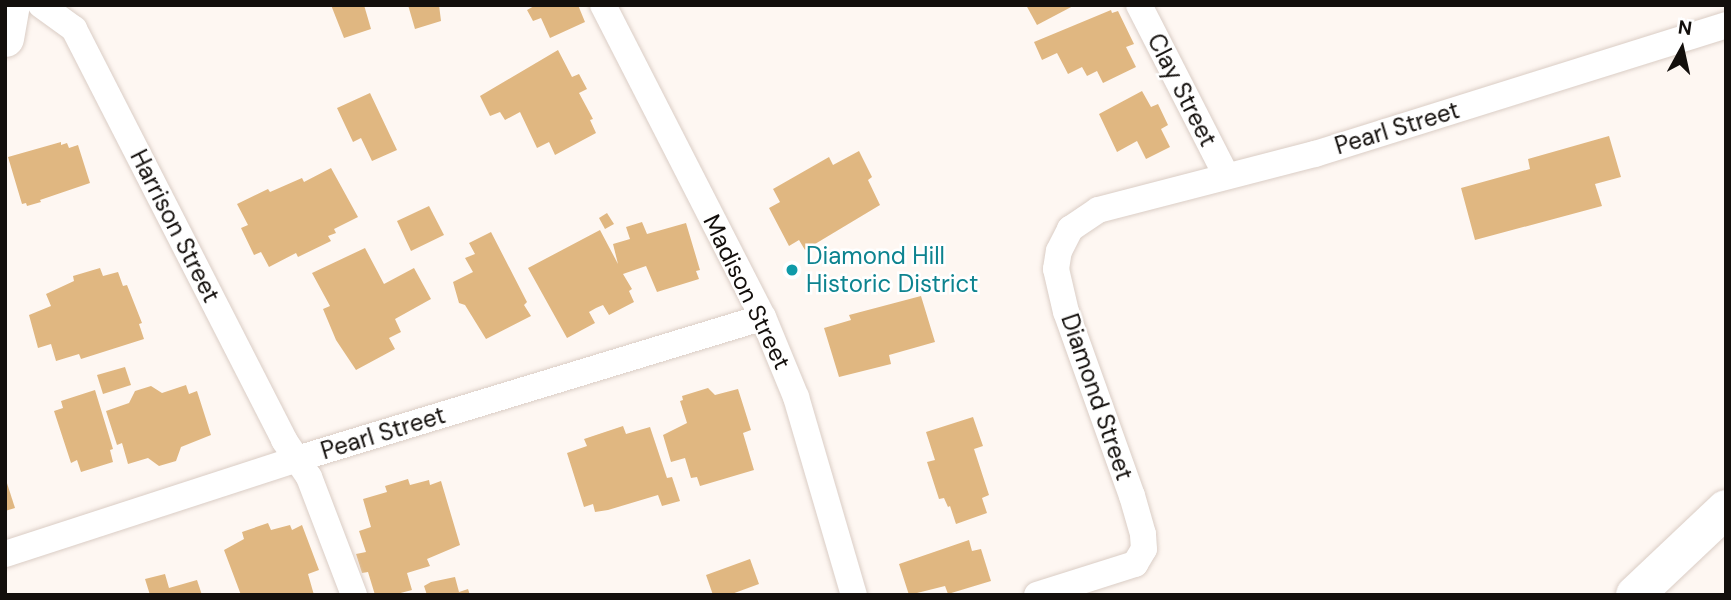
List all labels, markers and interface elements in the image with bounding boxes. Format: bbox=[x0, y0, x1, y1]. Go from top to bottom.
north arrow bbox=[1647, 14, 1717, 84]
text: N bbox=[1676, 14, 1694, 41]
street label: Clay Street bbox=[1141, 29, 1223, 151]
street label: Pearl Street bbox=[1331, 95, 1463, 161]
street label: Harrison Street bbox=[124, 145, 226, 307]
street label: Madison Street bbox=[697, 210, 797, 374]
place label: Diamond Hill Historic District bbox=[806, 242, 978, 298]
marker: Diamond Hill Historic District bbox=[784, 262, 800, 278]
street label: Diamond Street bbox=[1055, 310, 1139, 484]
street label: Pearl Street bbox=[317, 400, 449, 466]

